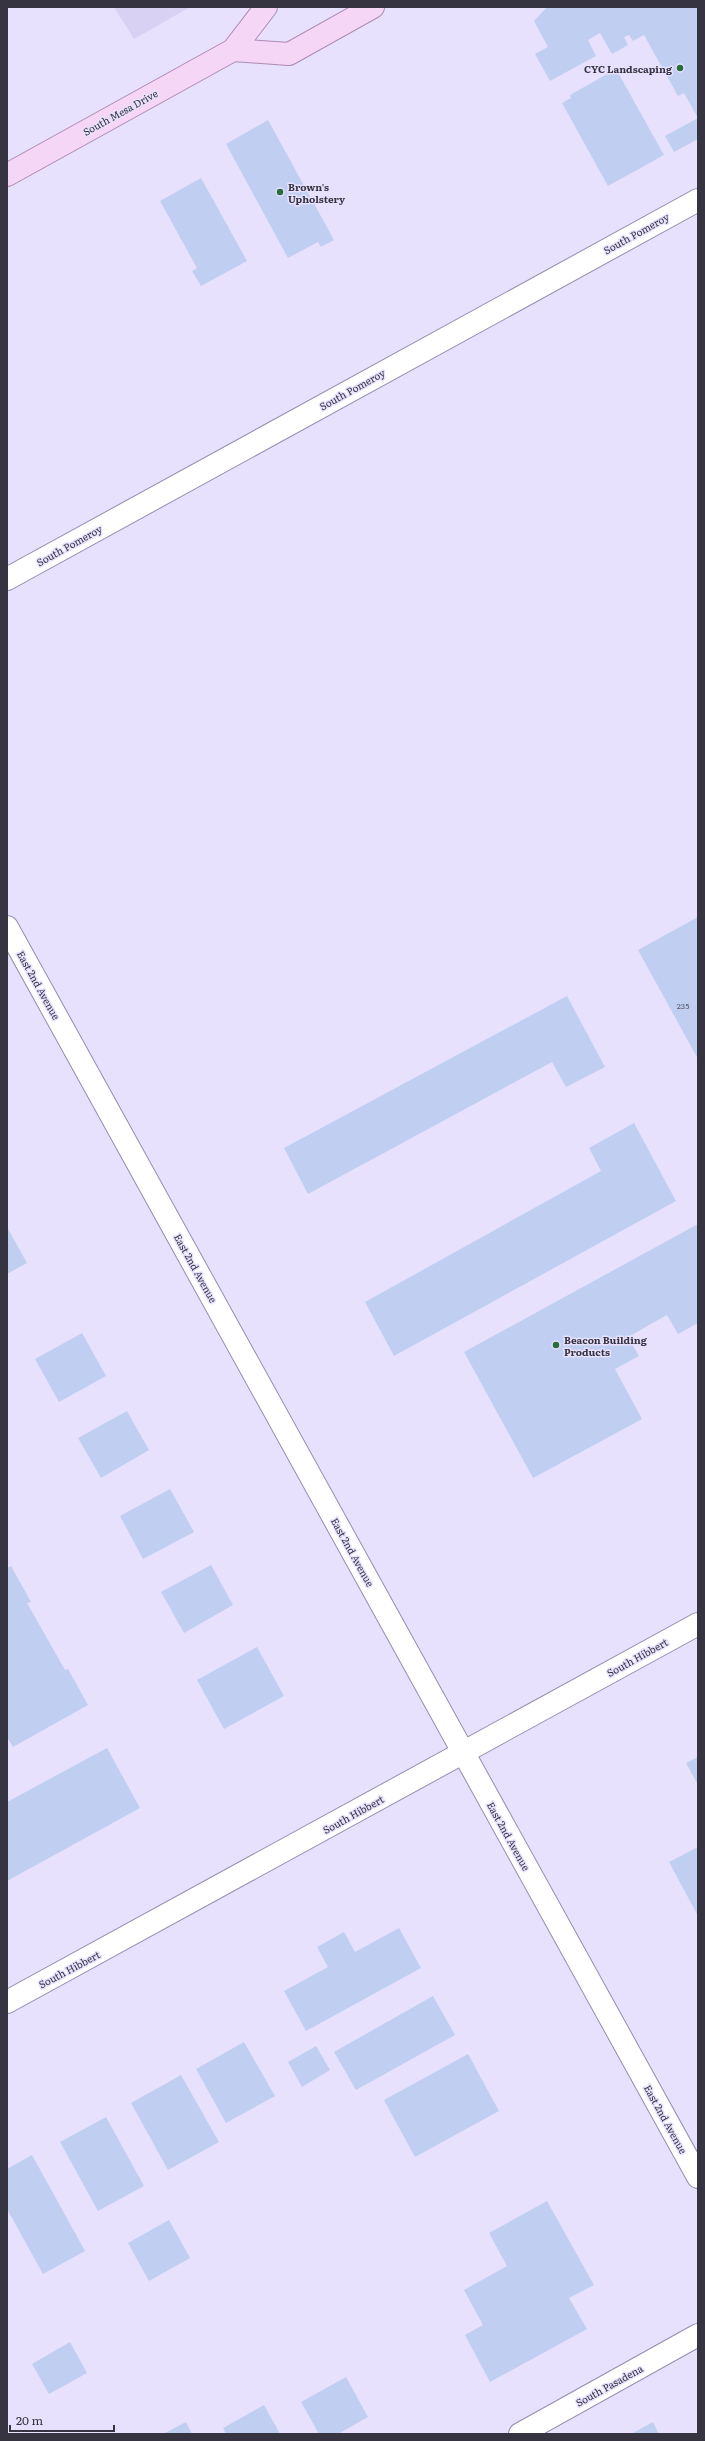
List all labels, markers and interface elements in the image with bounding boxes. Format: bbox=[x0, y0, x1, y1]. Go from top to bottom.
place label: CYC Landscaping bbox=[584, 61, 673, 76]
marker: CYC Landscaping bbox=[675, 63, 685, 73]
street label: South Mesa Drive bbox=[80, 85, 160, 139]
place label: Brown's Upholstery bbox=[288, 179, 346, 206]
marker: Brown's Upholstery bbox=[275, 187, 285, 197]
street label: South Pomeroy bbox=[600, 209, 672, 257]
street label: South Pomeroy bbox=[316, 365, 388, 413]
street label: South Pomeroy bbox=[33, 521, 105, 569]
street label: East 2nd Avenue bbox=[14, 948, 64, 1022]
house number: 235 bbox=[677, 1000, 689, 1011]
street label: East 2nd Avenue bbox=[171, 1231, 221, 1305]
place label: Beacon Building Products bbox=[564, 1332, 648, 1359]
marker: Beacon Building Products bbox=[551, 1340, 561, 1350]
street label: East 2nd Avenue bbox=[328, 1515, 378, 1589]
street label: South Hibbert bbox=[604, 1634, 670, 1680]
street label: South Hibbert bbox=[320, 1791, 386, 1837]
street label: East 2nd Avenue bbox=[484, 1799, 534, 1873]
street label: South Hibbert bbox=[36, 1946, 102, 1992]
street label: East 2nd Avenue bbox=[641, 2082, 691, 2156]
street label: South Pasadena bbox=[573, 2360, 646, 2410]
scale bar bbox=[10, 2407, 114, 2433]
text: 20 m bbox=[16, 2411, 43, 2429]

